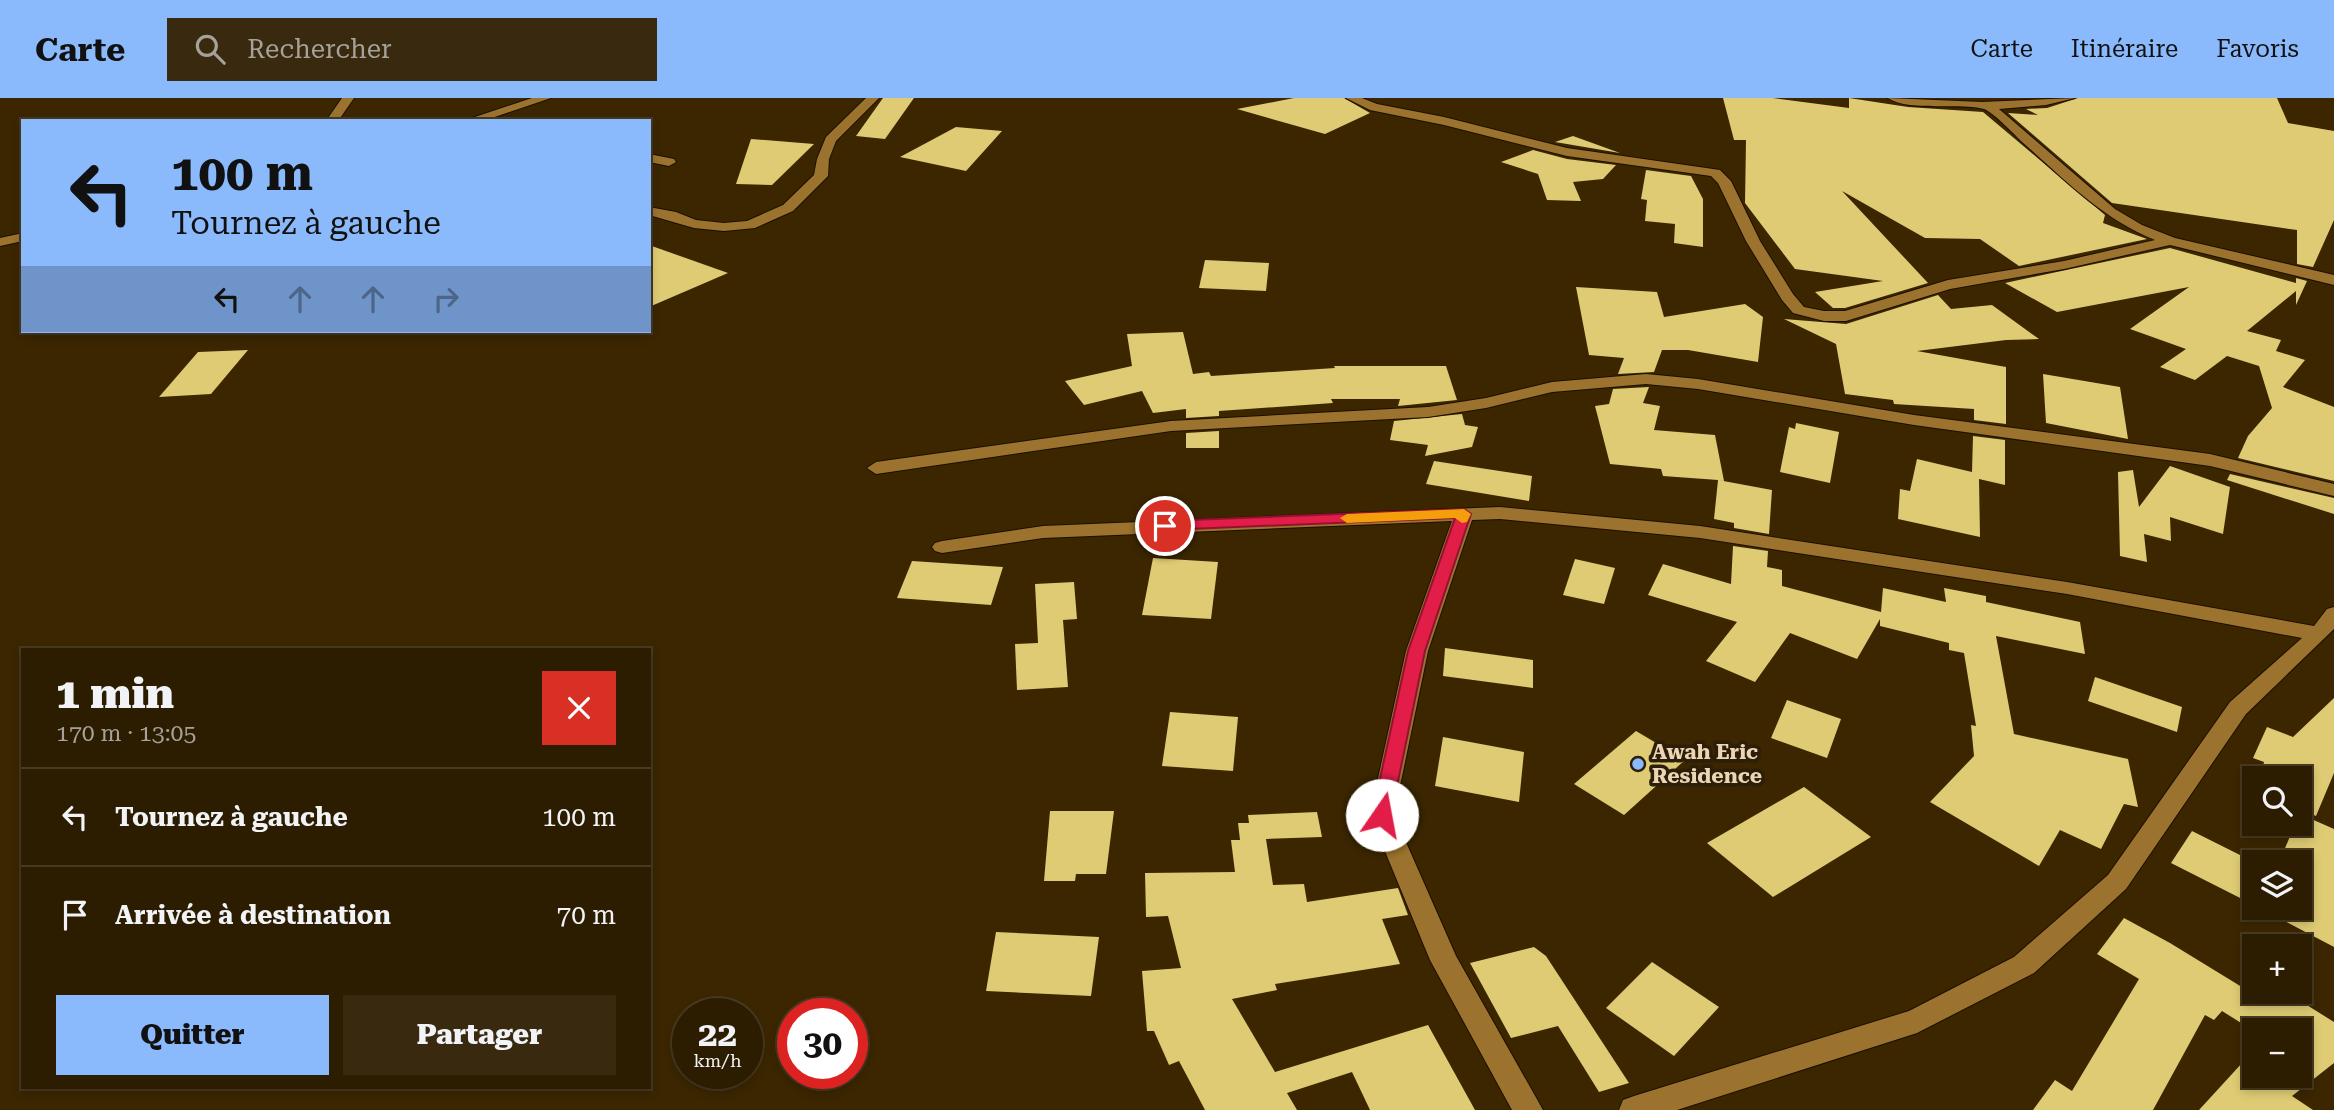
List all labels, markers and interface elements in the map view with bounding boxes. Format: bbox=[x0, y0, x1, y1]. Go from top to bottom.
search box bbox=[167, 18, 657, 81]
text: Carte bbox=[35, 30, 125, 69]
icon: search bbox=[191, 30, 229, 68]
text: Rechercher bbox=[247, 34, 392, 64]
text: Carte bbox=[1971, 35, 2033, 63]
text: Itinéraire bbox=[2071, 35, 2178, 63]
text: Favoris bbox=[2216, 35, 2299, 63]
text: 100 m bbox=[171, 145, 313, 202]
icon: left bbox=[56, 147, 147, 238]
text: Tournez à gauche bbox=[171, 204, 441, 242]
icon: left bbox=[208, 280, 246, 318]
icon: ahead bbox=[281, 280, 319, 318]
icon: ahead bbox=[354, 280, 392, 318]
icon: right bbox=[427, 280, 465, 318]
pin bbox=[1135, 496, 1195, 556]
icon: arrive bbox=[1146, 507, 1184, 545]
text: 1 min bbox=[56, 669, 174, 718]
button: close bbox=[542, 671, 616, 745]
text: 170 m · 13:05 bbox=[56, 720, 196, 747]
place label: Awah Eric Residence bbox=[1652, 740, 1762, 788]
marker: Awah Eric Residence bbox=[1630, 756, 1646, 772]
map controls bbox=[2242, 766, 2312, 1088]
button: search bbox=[2242, 766, 2312, 836]
position arrow bbox=[1345, 778, 1419, 852]
icon: left bbox=[56, 798, 94, 836]
text: Tournez à gauche bbox=[115, 802, 348, 832]
text: 100 m bbox=[542, 802, 616, 832]
button: layers bbox=[2242, 850, 2312, 920]
icon: arrive bbox=[56, 896, 94, 934]
text: Arrivée à destination bbox=[115, 900, 391, 930]
text: 70 m bbox=[557, 900, 616, 930]
button: + bbox=[2242, 934, 2312, 1004]
button: Quitter bbox=[56, 995, 329, 1075]
button: Partager bbox=[343, 995, 616, 1075]
speed limit sign: 30 bbox=[777, 998, 868, 1089]
text: 22 bbox=[698, 1014, 737, 1055]
button: − bbox=[2242, 1018, 2312, 1088]
text: km/h bbox=[693, 1050, 742, 1071]

